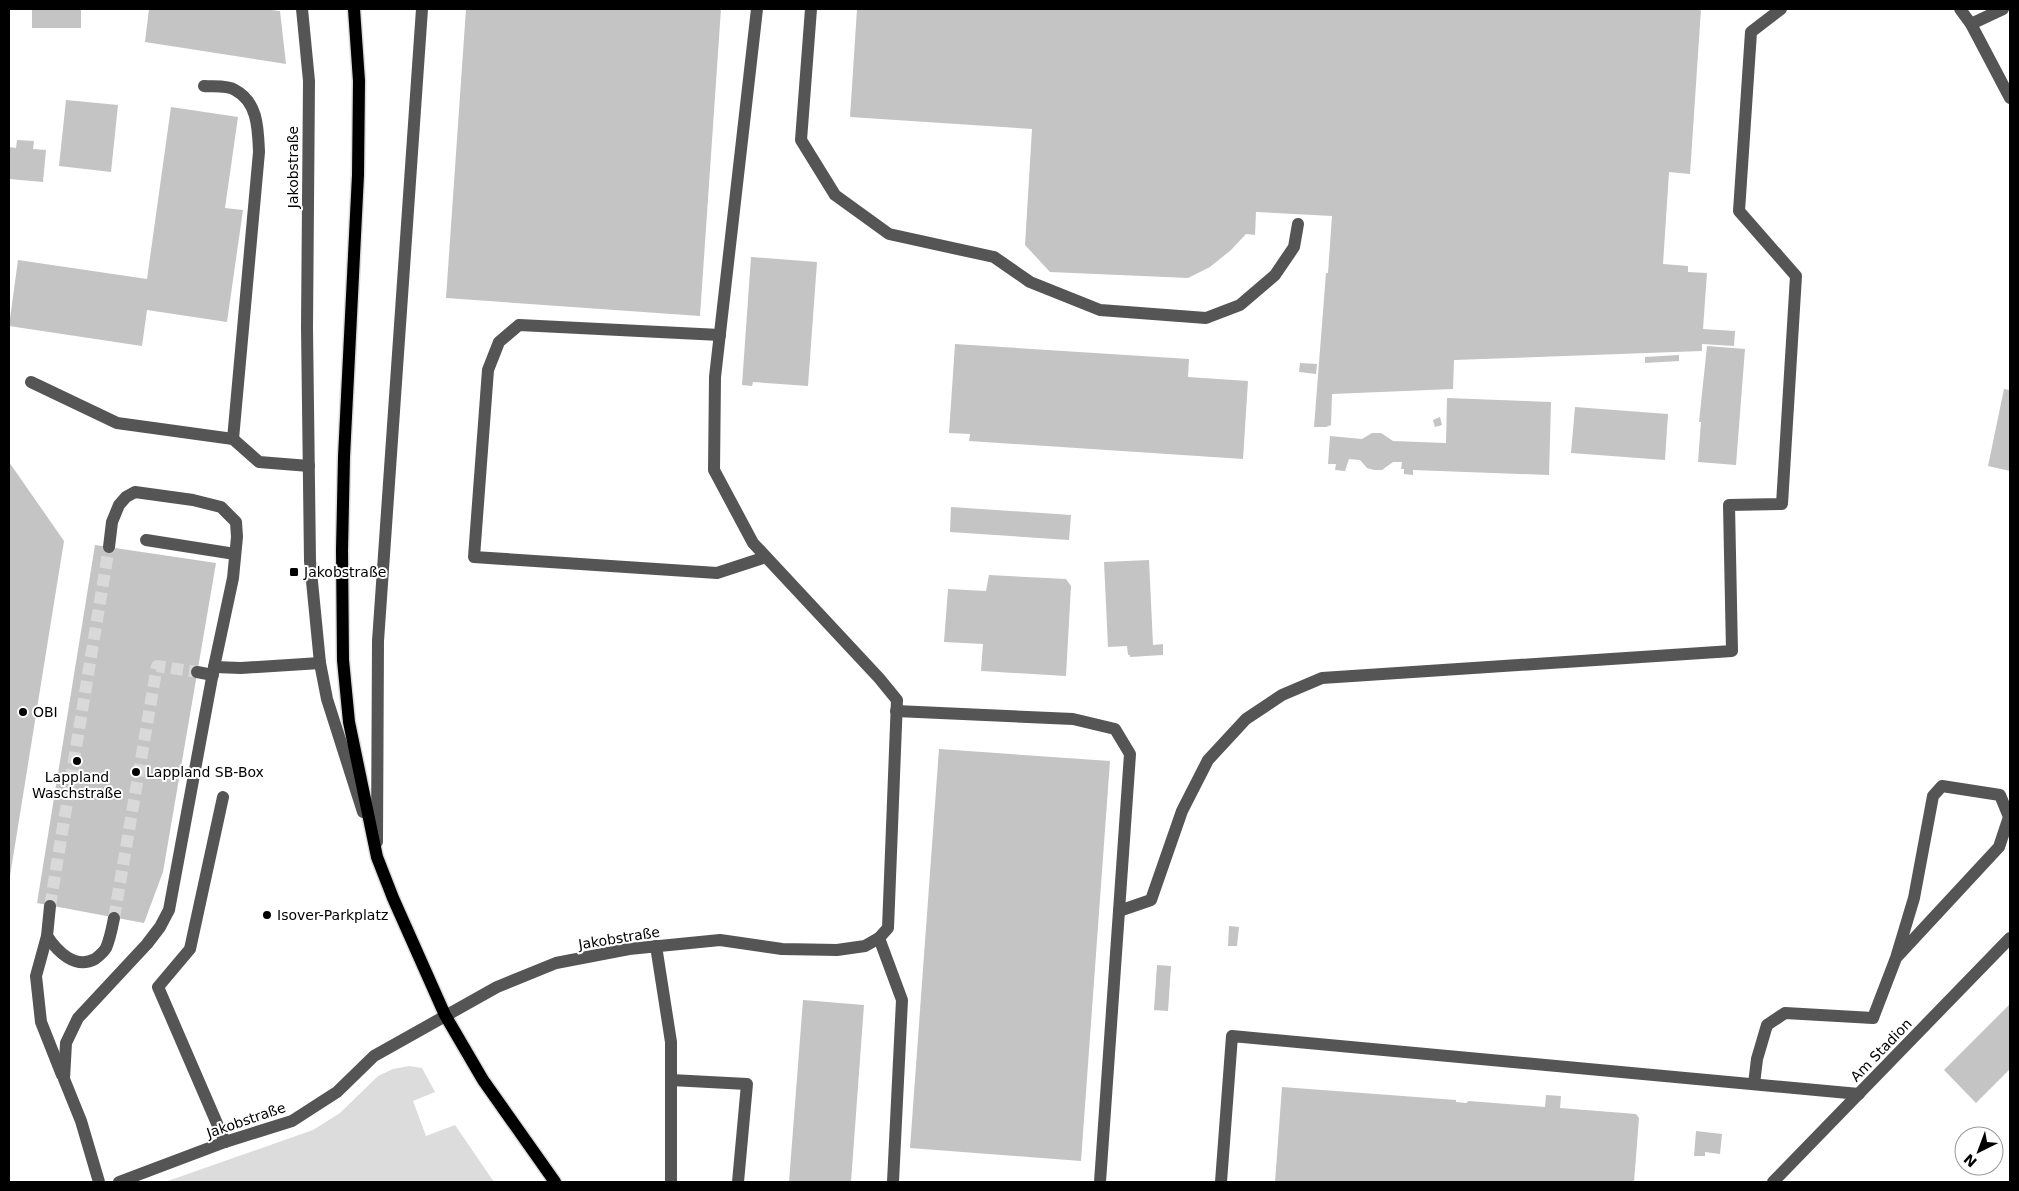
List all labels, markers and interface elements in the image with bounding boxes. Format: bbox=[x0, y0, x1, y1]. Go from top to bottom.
street label: Jakobstraße bbox=[285, 126, 301, 209]
place label: Jakobstraße bbox=[303, 564, 386, 580]
marker: Jakobstraße bbox=[288, 566, 300, 578]
place label: OBI bbox=[33, 704, 58, 720]
marker: OBI bbox=[17, 706, 29, 718]
marker: Lappland Waschstraße bbox=[71, 755, 83, 767]
place label: Lappland SB-Box bbox=[146, 764, 264, 780]
marker: Lappland SB-Box bbox=[130, 766, 142, 778]
place label: Lappland Waschstraße bbox=[32, 769, 122, 801]
place label: Isover-Parkplatz bbox=[277, 907, 388, 923]
marker: Isover-Parkplatz bbox=[261, 909, 273, 921]
street label: Jakobstraße bbox=[576, 924, 661, 952]
street label: Am Stadion bbox=[1847, 1015, 1915, 1085]
street label: Jakobstraße bbox=[204, 1099, 288, 1141]
north arrow bbox=[1954, 1126, 2004, 1176]
text: N bbox=[1961, 1151, 1980, 1171]

